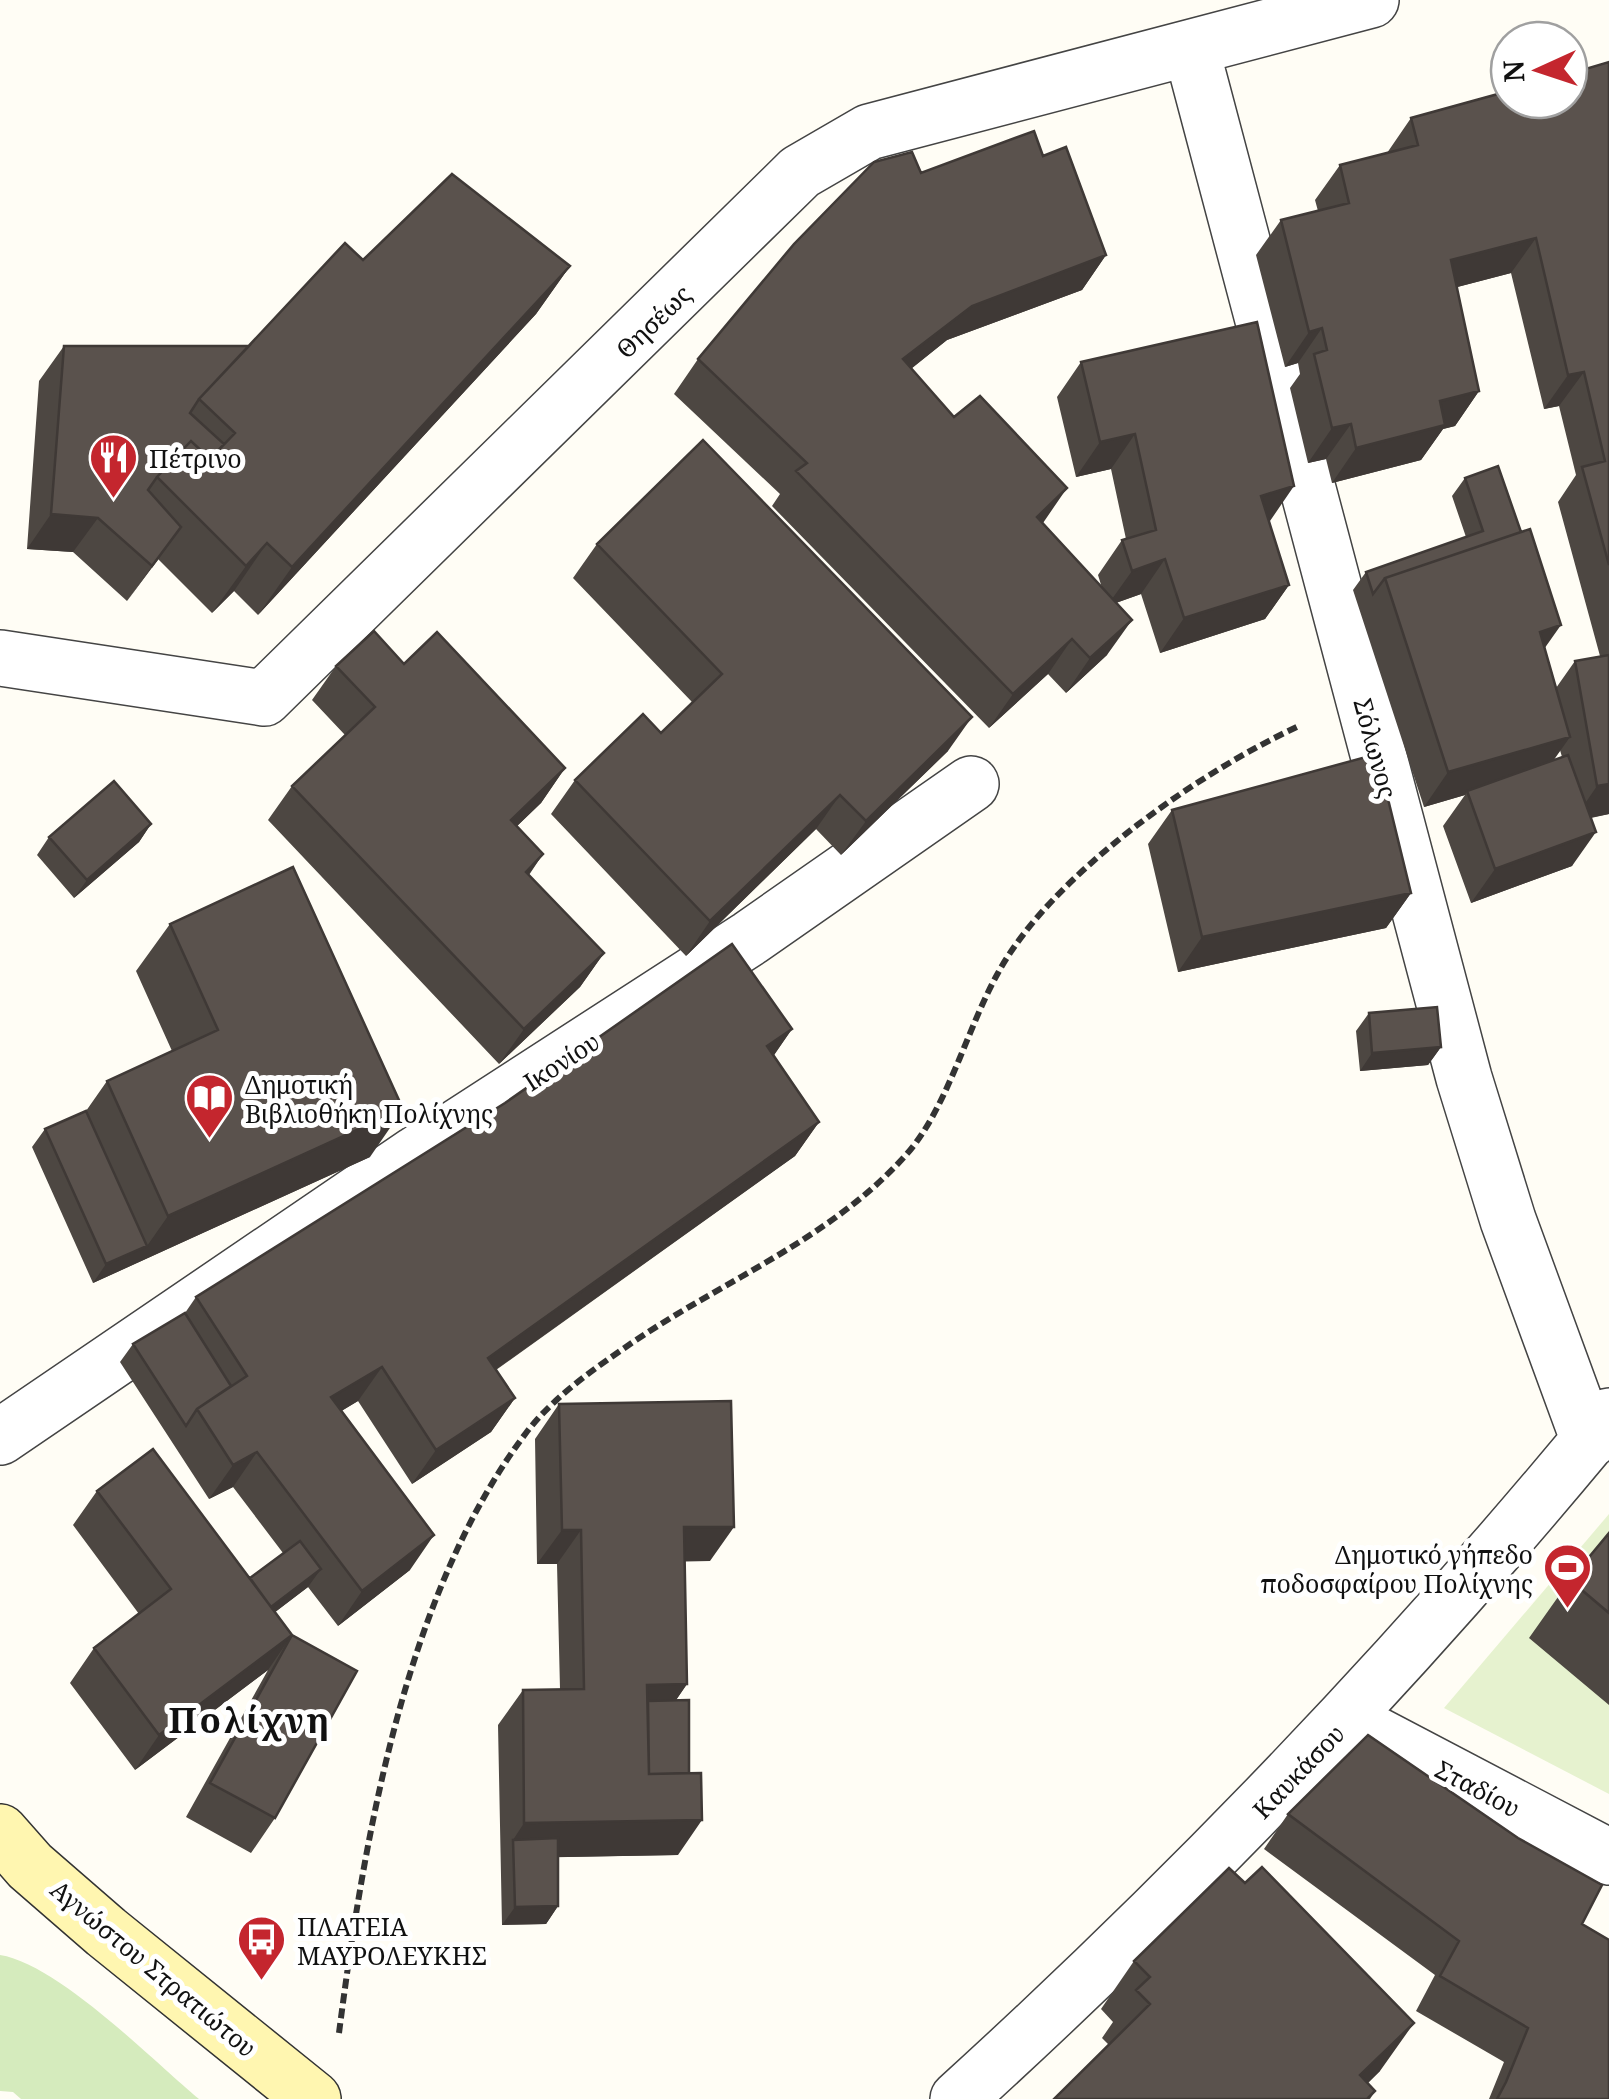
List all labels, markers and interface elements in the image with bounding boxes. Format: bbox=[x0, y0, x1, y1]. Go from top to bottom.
north arrow bbox=[1489, 20, 1589, 120]
text: N bbox=[1493, 59, 1533, 83]
street label: Θησέως bbox=[608, 277, 698, 365]
restaurant icon: Πέτρινο bbox=[88, 432, 140, 500]
place label: Πέτρινο bbox=[149, 441, 242, 475]
street label: Σόλωνος bbox=[1346, 694, 1406, 802]
street label: Ικονίου bbox=[516, 1024, 606, 1098]
place label: Δημοτική Βιβλιοθήκη Πολίχνης bbox=[245, 1067, 493, 1130]
library icon: Δημοτική Βιβλιοθήκη Πολίχνης bbox=[184, 1072, 236, 1140]
place label: Δημοτικό γήπεδο ποδοσφαίρου Πολίχνης bbox=[1260, 1537, 1533, 1600]
sports icon: Δημοτικό γήπεδο ποδοσφαίρου Πολίχνης bbox=[1542, 1542, 1594, 1610]
district label: Πολίχνη bbox=[169, 1696, 331, 1743]
street label: Καυκάσου bbox=[1245, 1716, 1351, 1826]
street label: Σταδίου bbox=[1430, 1752, 1526, 1824]
street label: Αγνώστου Στρατιώτου bbox=[44, 1872, 264, 2064]
place label: ΠΛΑΤΕΙΑ ΜΑΥΡΟΛΕΥΚΗΣ bbox=[297, 1909, 487, 1972]
bus stop icon: ΠΛΑΤΕΙΑ ΜΑΥΡΟΛΕΥΚΗΣ bbox=[236, 1914, 288, 1982]

